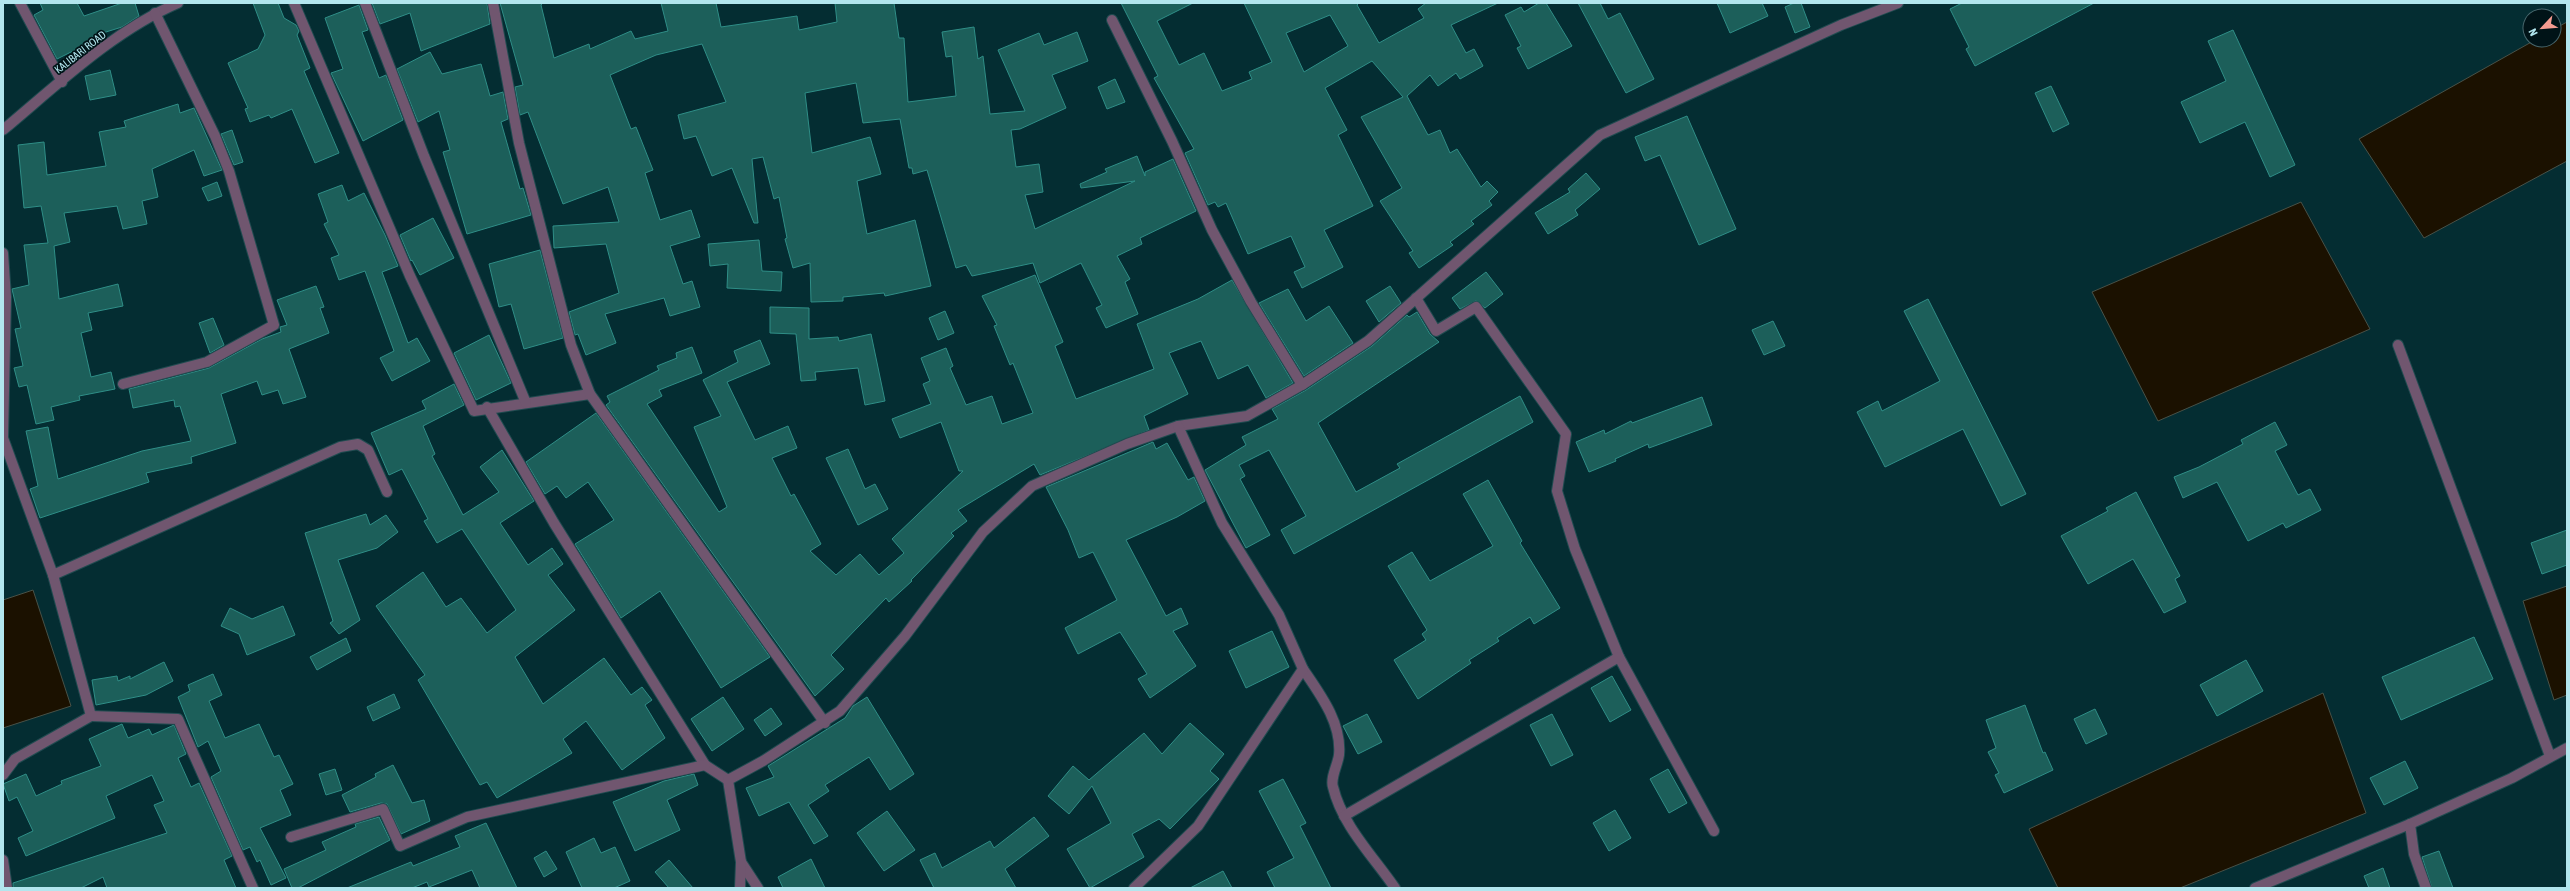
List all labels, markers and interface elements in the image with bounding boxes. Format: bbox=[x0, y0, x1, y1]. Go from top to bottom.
north arrow bbox=[2522, 8, 2562, 48]
text: N bbox=[2526, 27, 2540, 38]
street label: KALIBARI ROAD bbox=[52, 28, 108, 76]

